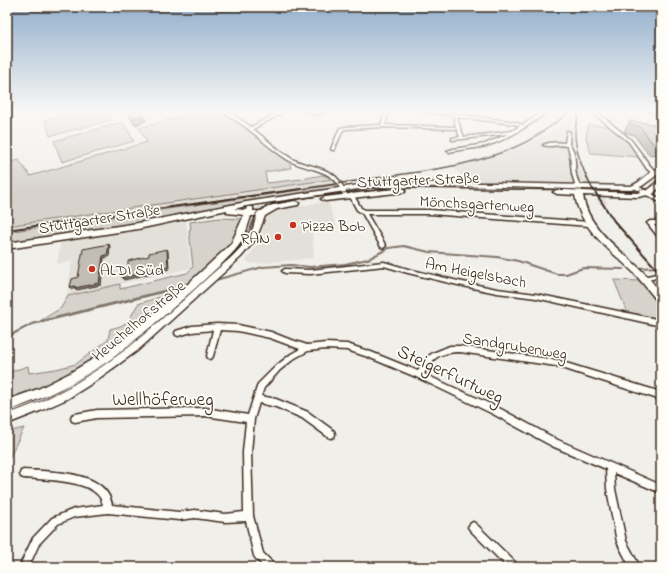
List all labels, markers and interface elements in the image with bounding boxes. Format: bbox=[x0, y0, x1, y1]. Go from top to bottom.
street label: Stuttgarter Straße bbox=[356, 167, 481, 195]
street label: Mönchsgartenweg bbox=[419, 190, 535, 220]
street label: Stuttgarter Straße bbox=[37, 198, 163, 241]
place label: Pizza Bob bbox=[301, 215, 366, 239]
marker: Pizza Bob bbox=[288, 220, 298, 230]
place label: RAN bbox=[240, 227, 270, 251]
marker: RAN bbox=[273, 232, 283, 242]
street label: Am Heigelsbach bbox=[423, 252, 528, 296]
place label: ALDI Süd bbox=[100, 259, 164, 283]
marker: ALDI Süd bbox=[87, 264, 97, 274]
street label: Heuchelhofstraße bbox=[87, 274, 192, 368]
street label: Sandgrubenweg bbox=[461, 327, 569, 367]
street label: Steigerfurtweg bbox=[391, 339, 508, 414]
street label: Wellhöferweg bbox=[112, 387, 214, 416]

